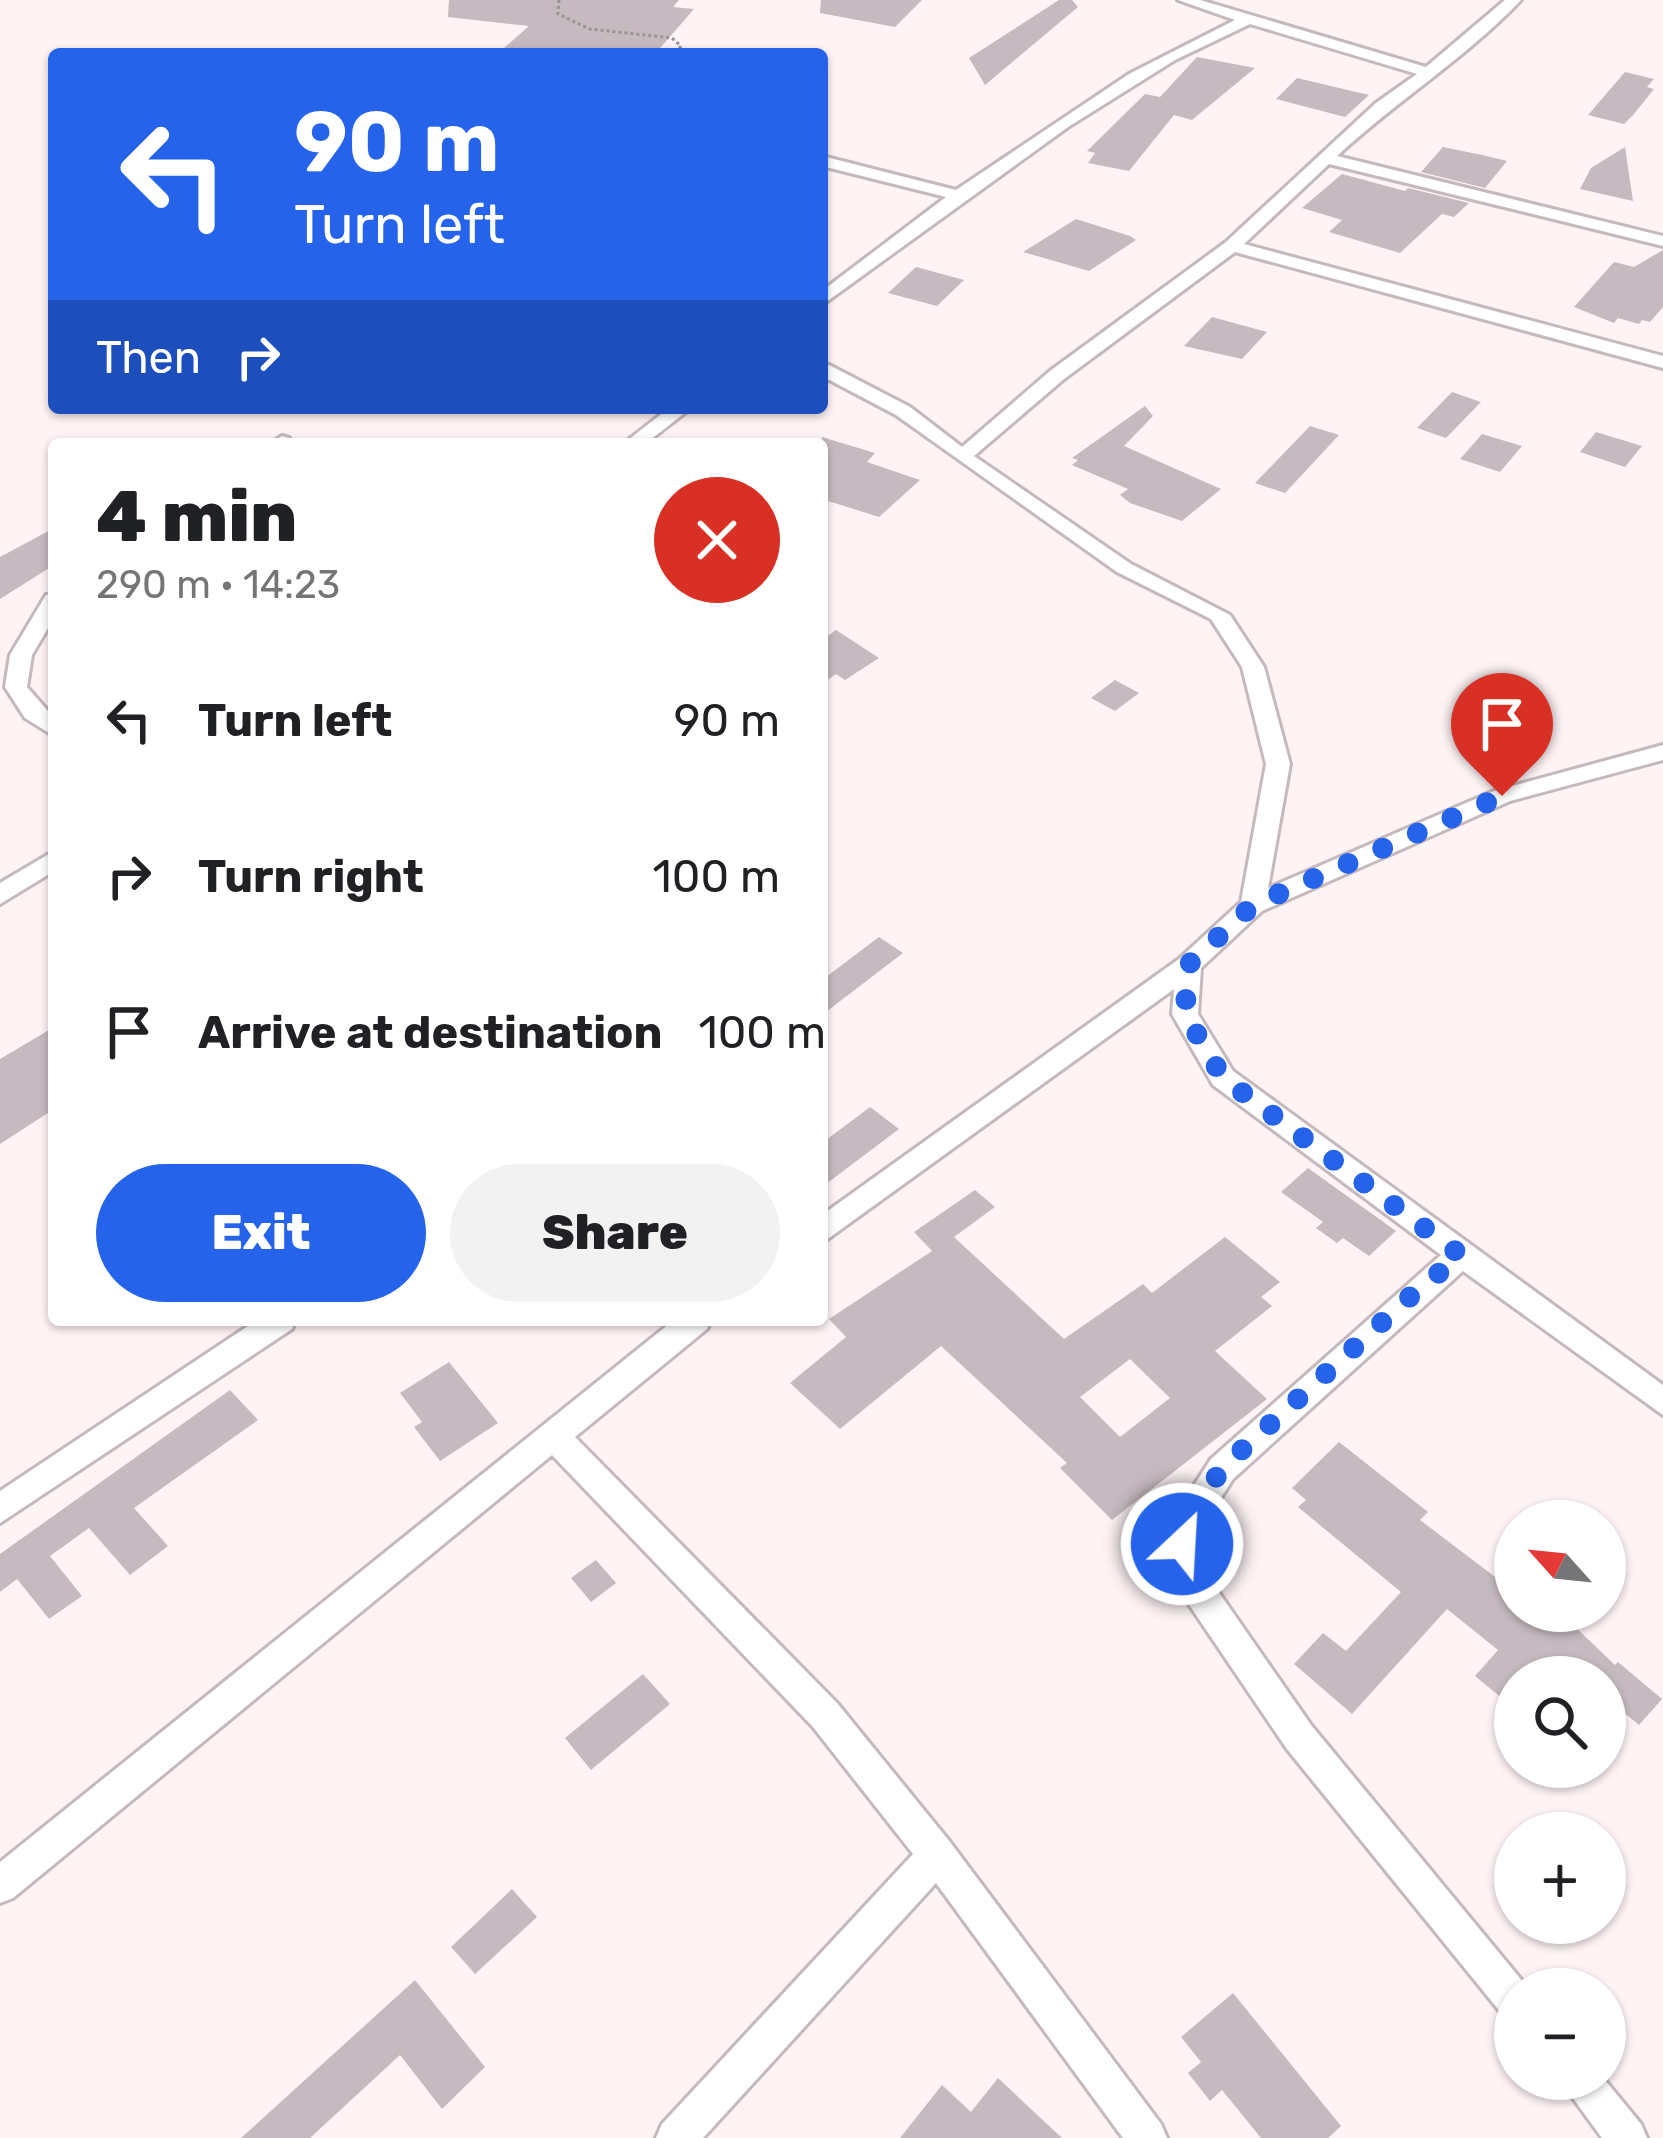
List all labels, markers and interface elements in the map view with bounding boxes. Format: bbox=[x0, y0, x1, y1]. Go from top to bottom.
text: 90 m bbox=[294, 92, 500, 192]
icon: left bbox=[96, 96, 252, 252]
text: Turn left bbox=[294, 193, 505, 257]
icon: right bbox=[225, 324, 291, 390]
text: Then bbox=[96, 331, 201, 384]
text: 4 min bbox=[96, 474, 297, 559]
button: close bbox=[654, 477, 780, 603]
text: 290 m · 14:23 bbox=[96, 562, 340, 608]
pin bbox=[1451, 673, 1553, 796]
icon: left bbox=[96, 687, 162, 753]
icon: arrive bbox=[1469, 691, 1535, 757]
text: Turn left bbox=[198, 694, 392, 747]
text: 90 m bbox=[674, 694, 780, 747]
icon: right bbox=[96, 843, 162, 909]
text: Turn right bbox=[198, 850, 424, 903]
text: 100 m bbox=[653, 850, 780, 903]
icon: arrive bbox=[96, 999, 162, 1065]
text: Arrive at destination bbox=[198, 1006, 663, 1059]
text: 100 m bbox=[699, 1006, 826, 1059]
button: Exit bbox=[96, 1164, 426, 1302]
button: Share bbox=[450, 1164, 780, 1302]
position arrow bbox=[1119, 1481, 1245, 1607]
north arrow bbox=[1494, 1500, 1626, 1632]
map controls bbox=[1494, 1500, 1626, 2100]
button: search bbox=[1494, 1656, 1626, 1788]
button: + bbox=[1494, 1812, 1626, 1944]
button: − bbox=[1494, 1968, 1626, 2100]

